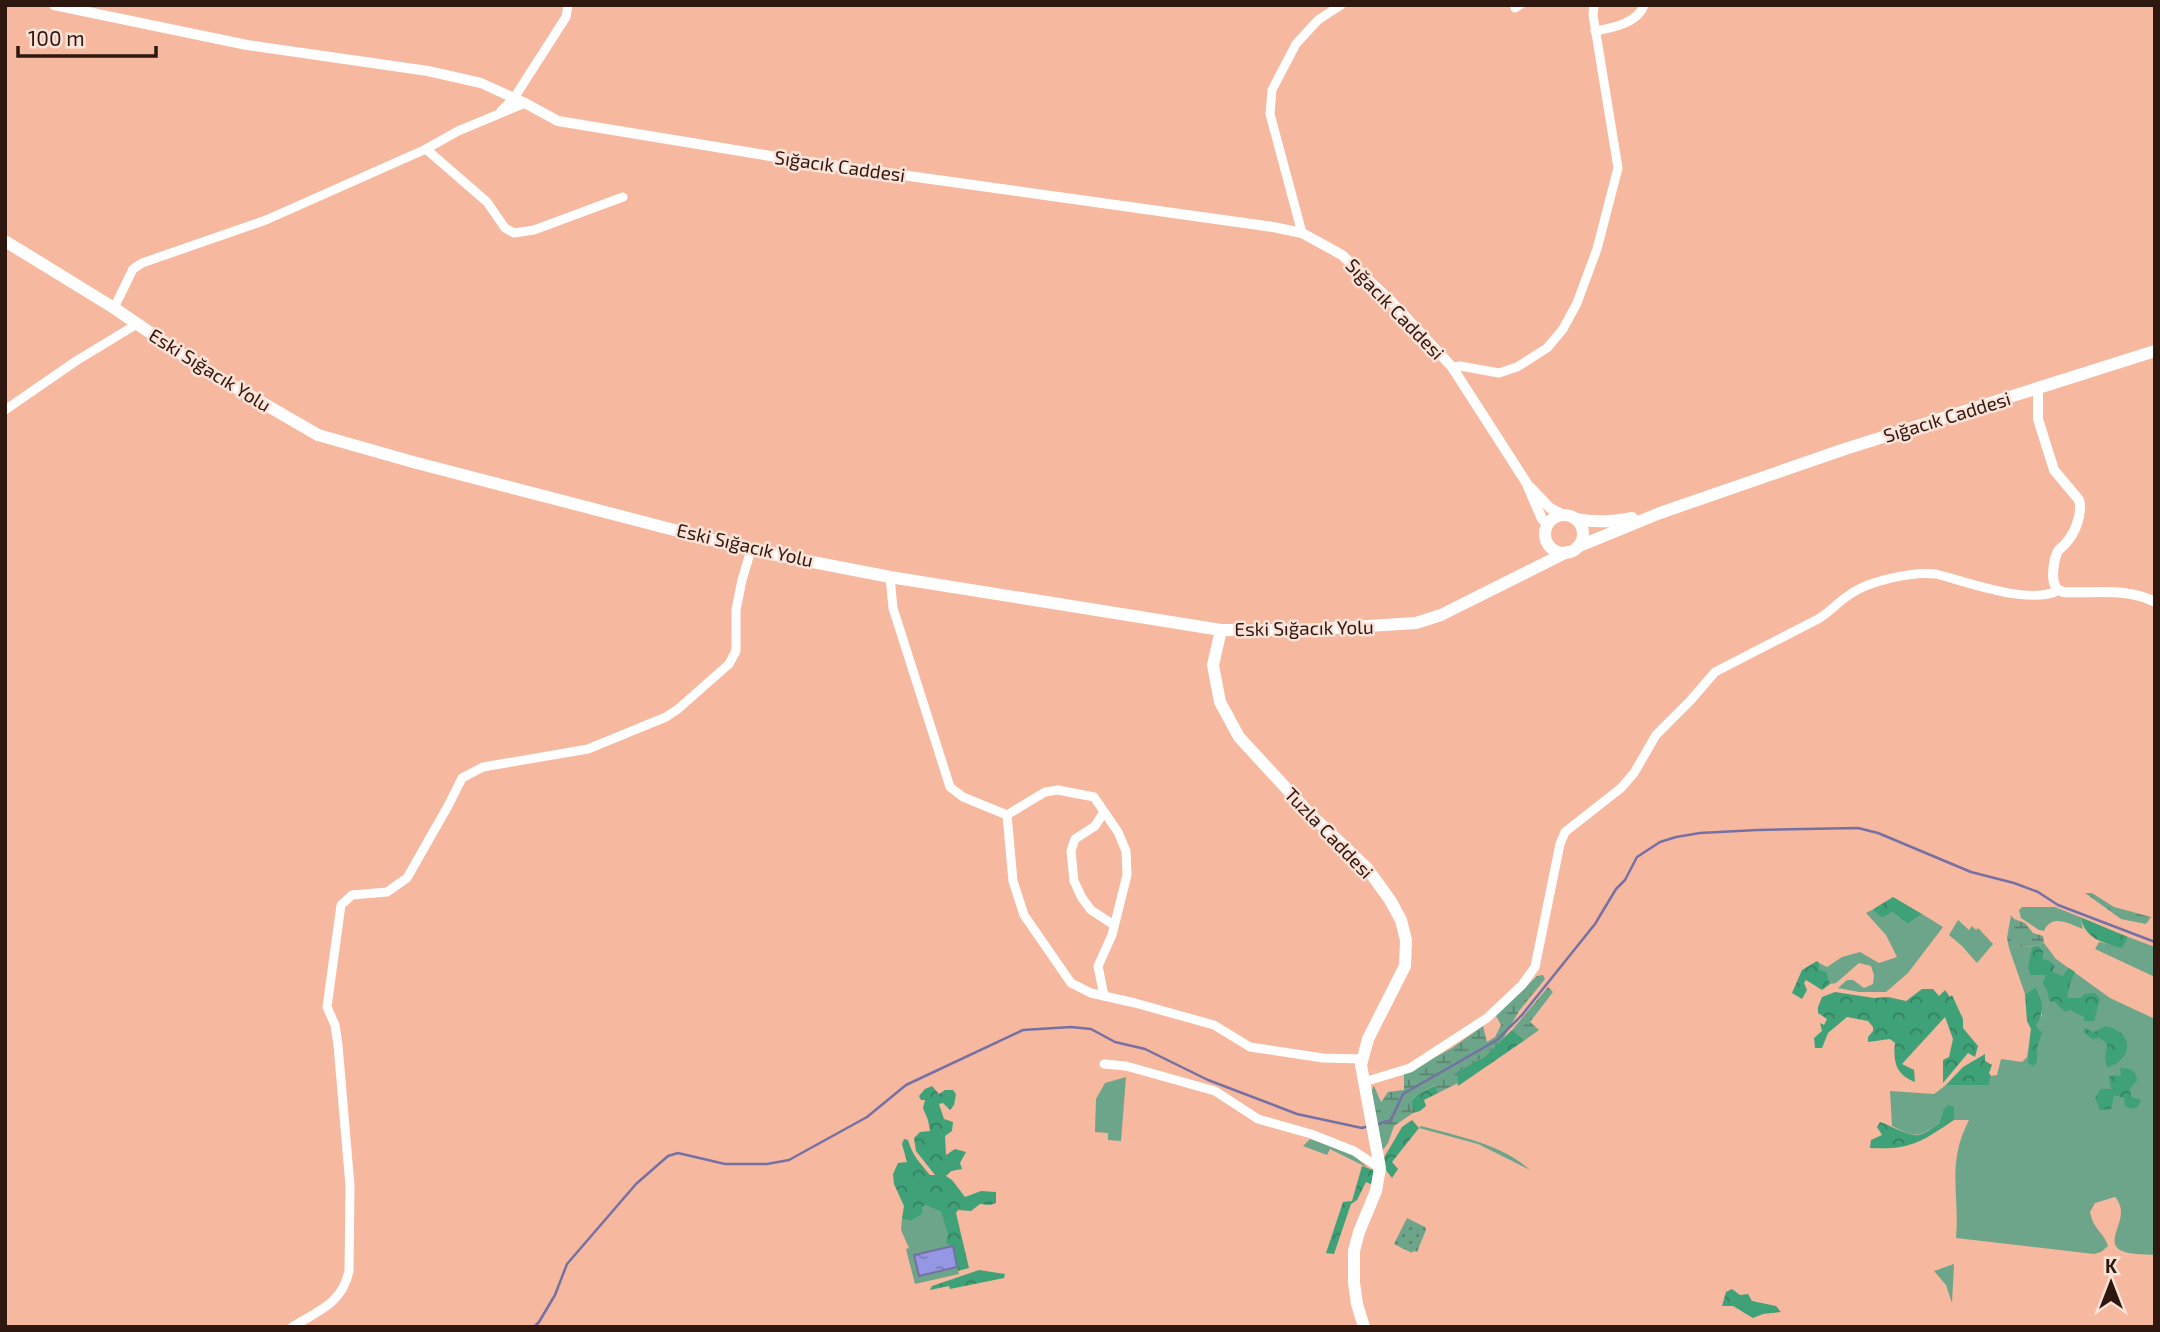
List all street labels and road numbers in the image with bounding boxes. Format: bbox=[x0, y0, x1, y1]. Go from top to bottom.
street label: Sığacık Caddesi bbox=[773, 145, 907, 186]
street label: Sığacık Caddesi bbox=[1341, 253, 1449, 364]
street label: Eski Sığacık Yolu bbox=[145, 323, 275, 416]
street label: Sığacık Caddesi bbox=[1881, 386, 2013, 447]
street label: Eski Sığacık Yolu bbox=[675, 518, 816, 571]
street label: Eski Sığacık Yolu bbox=[1234, 615, 1374, 640]
street label: Tuzla Caddesi bbox=[1280, 782, 1379, 883]

